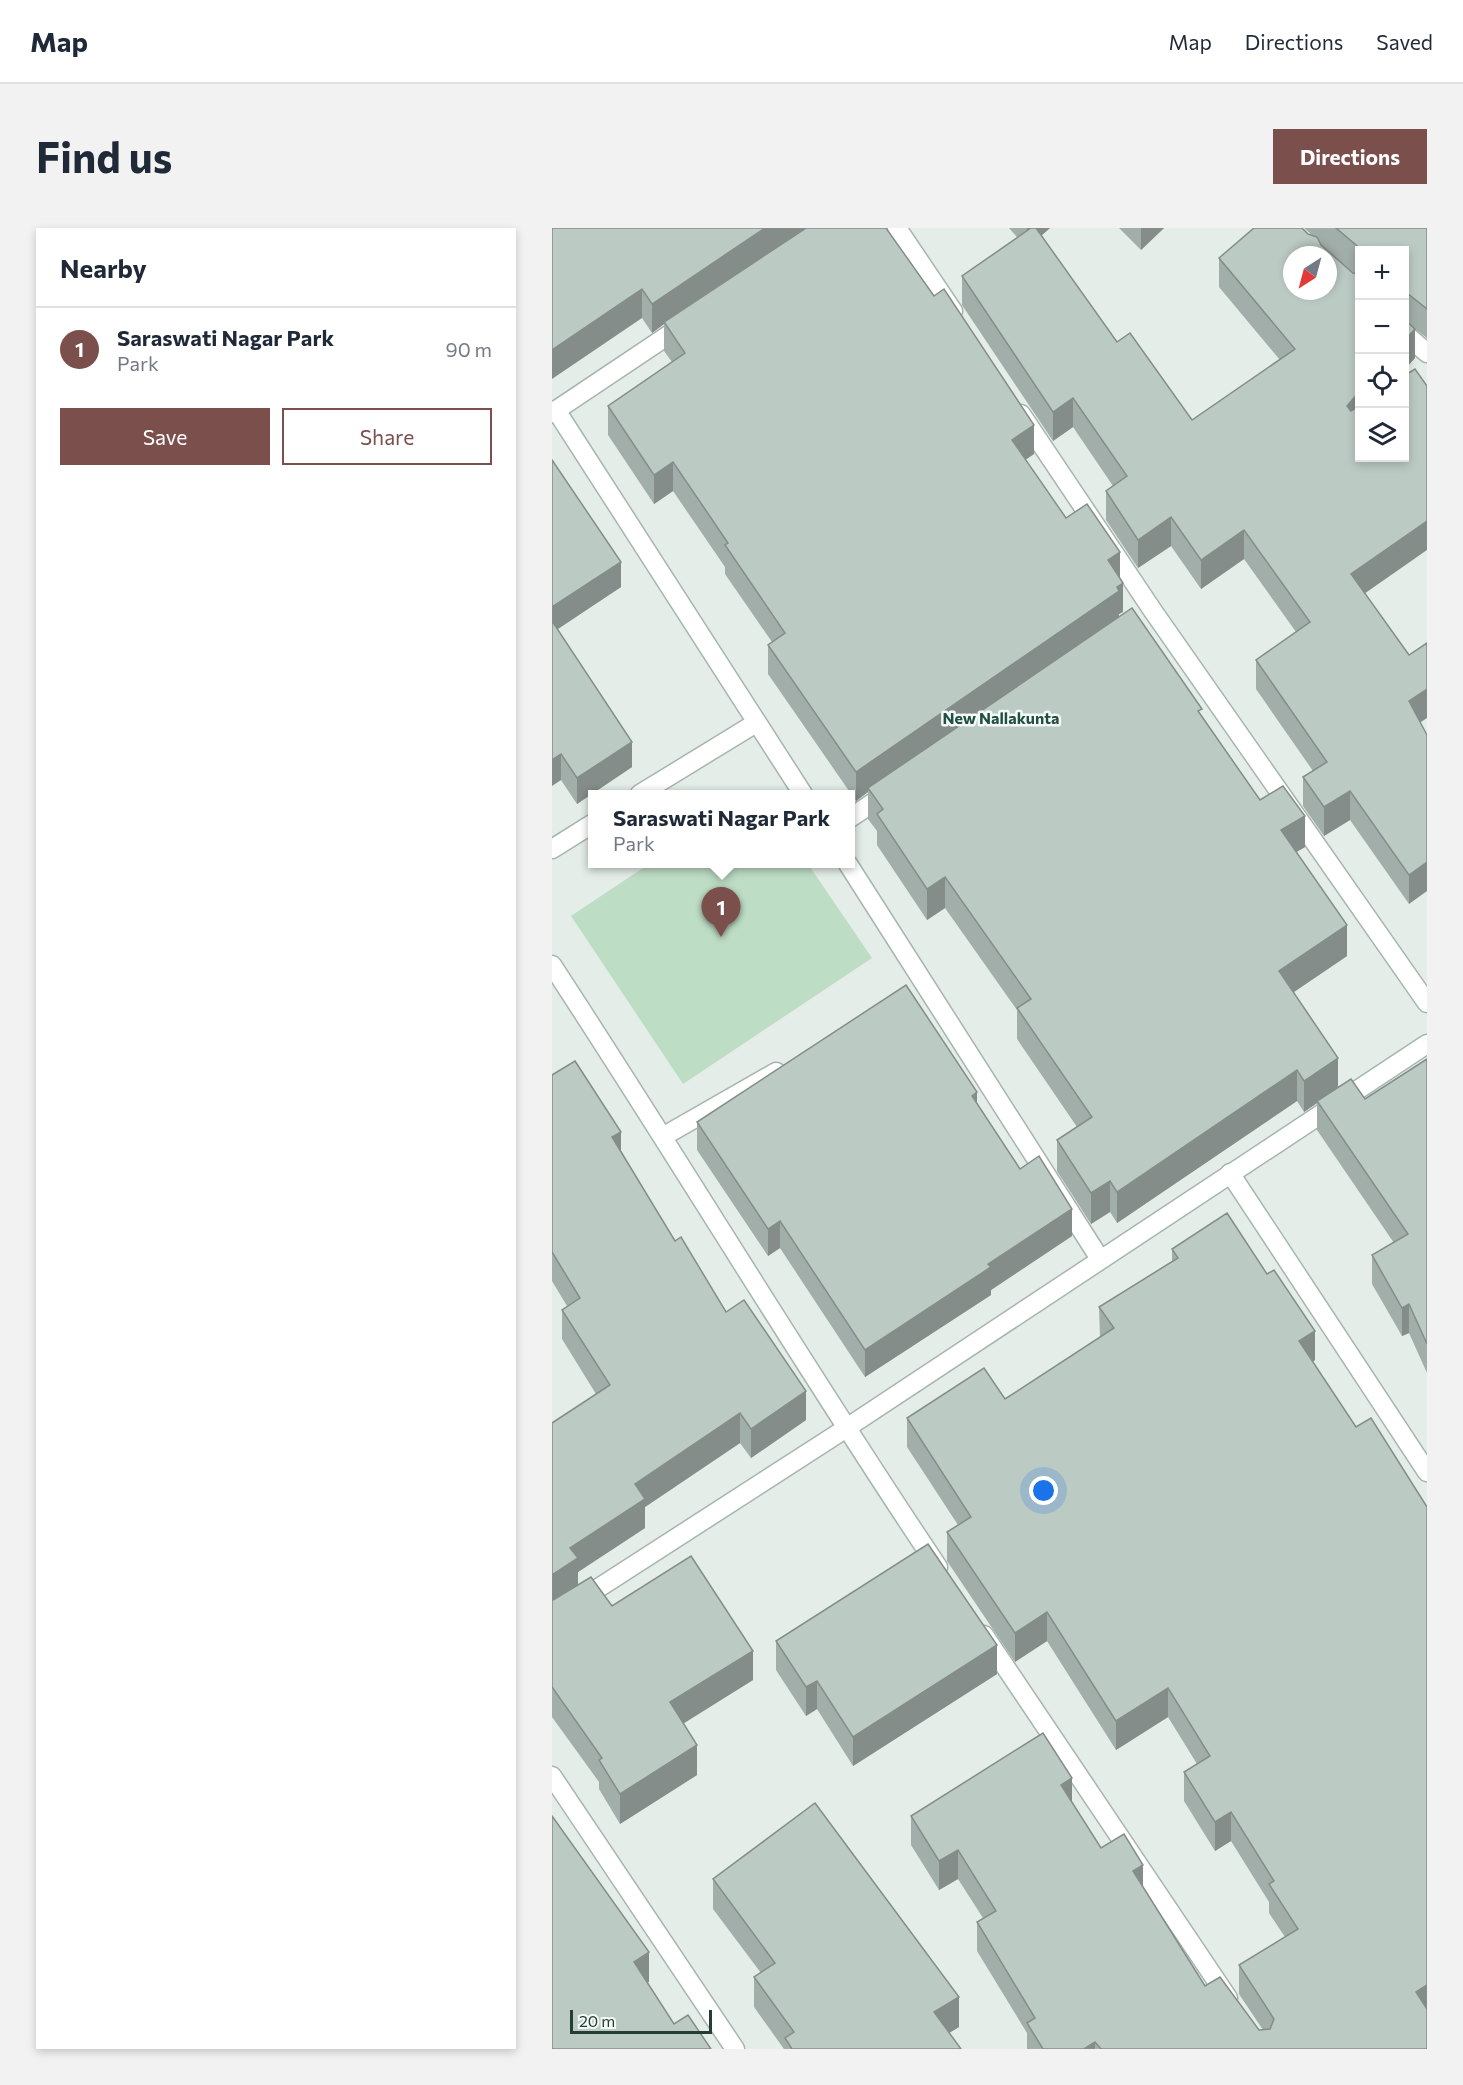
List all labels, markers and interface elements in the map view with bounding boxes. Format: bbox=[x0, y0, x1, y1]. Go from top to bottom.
text: Map bbox=[30, 24, 88, 58]
text: Map bbox=[1169, 29, 1212, 54]
text: Directions bbox=[1245, 29, 1343, 54]
text: Saved bbox=[1376, 29, 1433, 54]
button: Directions bbox=[1273, 129, 1427, 184]
text: Find us bbox=[36, 130, 172, 182]
north arrow bbox=[1283, 246, 1337, 300]
map controls bbox=[1355, 246, 1409, 462]
button: + bbox=[1355, 246, 1409, 300]
text: Nearby bbox=[60, 252, 147, 283]
button: − bbox=[1355, 300, 1409, 354]
text: Saraswati Nagar Park bbox=[117, 324, 334, 351]
text: 1 bbox=[75, 337, 84, 361]
text: 90 m bbox=[446, 337, 492, 361]
text: Park bbox=[117, 351, 159, 375]
button: locate bbox=[1355, 354, 1409, 408]
button: Save bbox=[60, 408, 270, 465]
button: Share bbox=[282, 408, 492, 465]
button: layers bbox=[1355, 408, 1409, 462]
district label: New Nallakunta bbox=[943, 708, 1059, 727]
popup bbox=[588, 790, 855, 868]
text: Saraswati Nagar Park bbox=[613, 804, 830, 831]
text: Park bbox=[613, 831, 655, 855]
pin: 1 bbox=[702, 888, 740, 937]
your location bbox=[1029, 1476, 1058, 1505]
scale bar bbox=[570, 2007, 712, 2034]
text: 20 m bbox=[579, 2011, 615, 2030]

